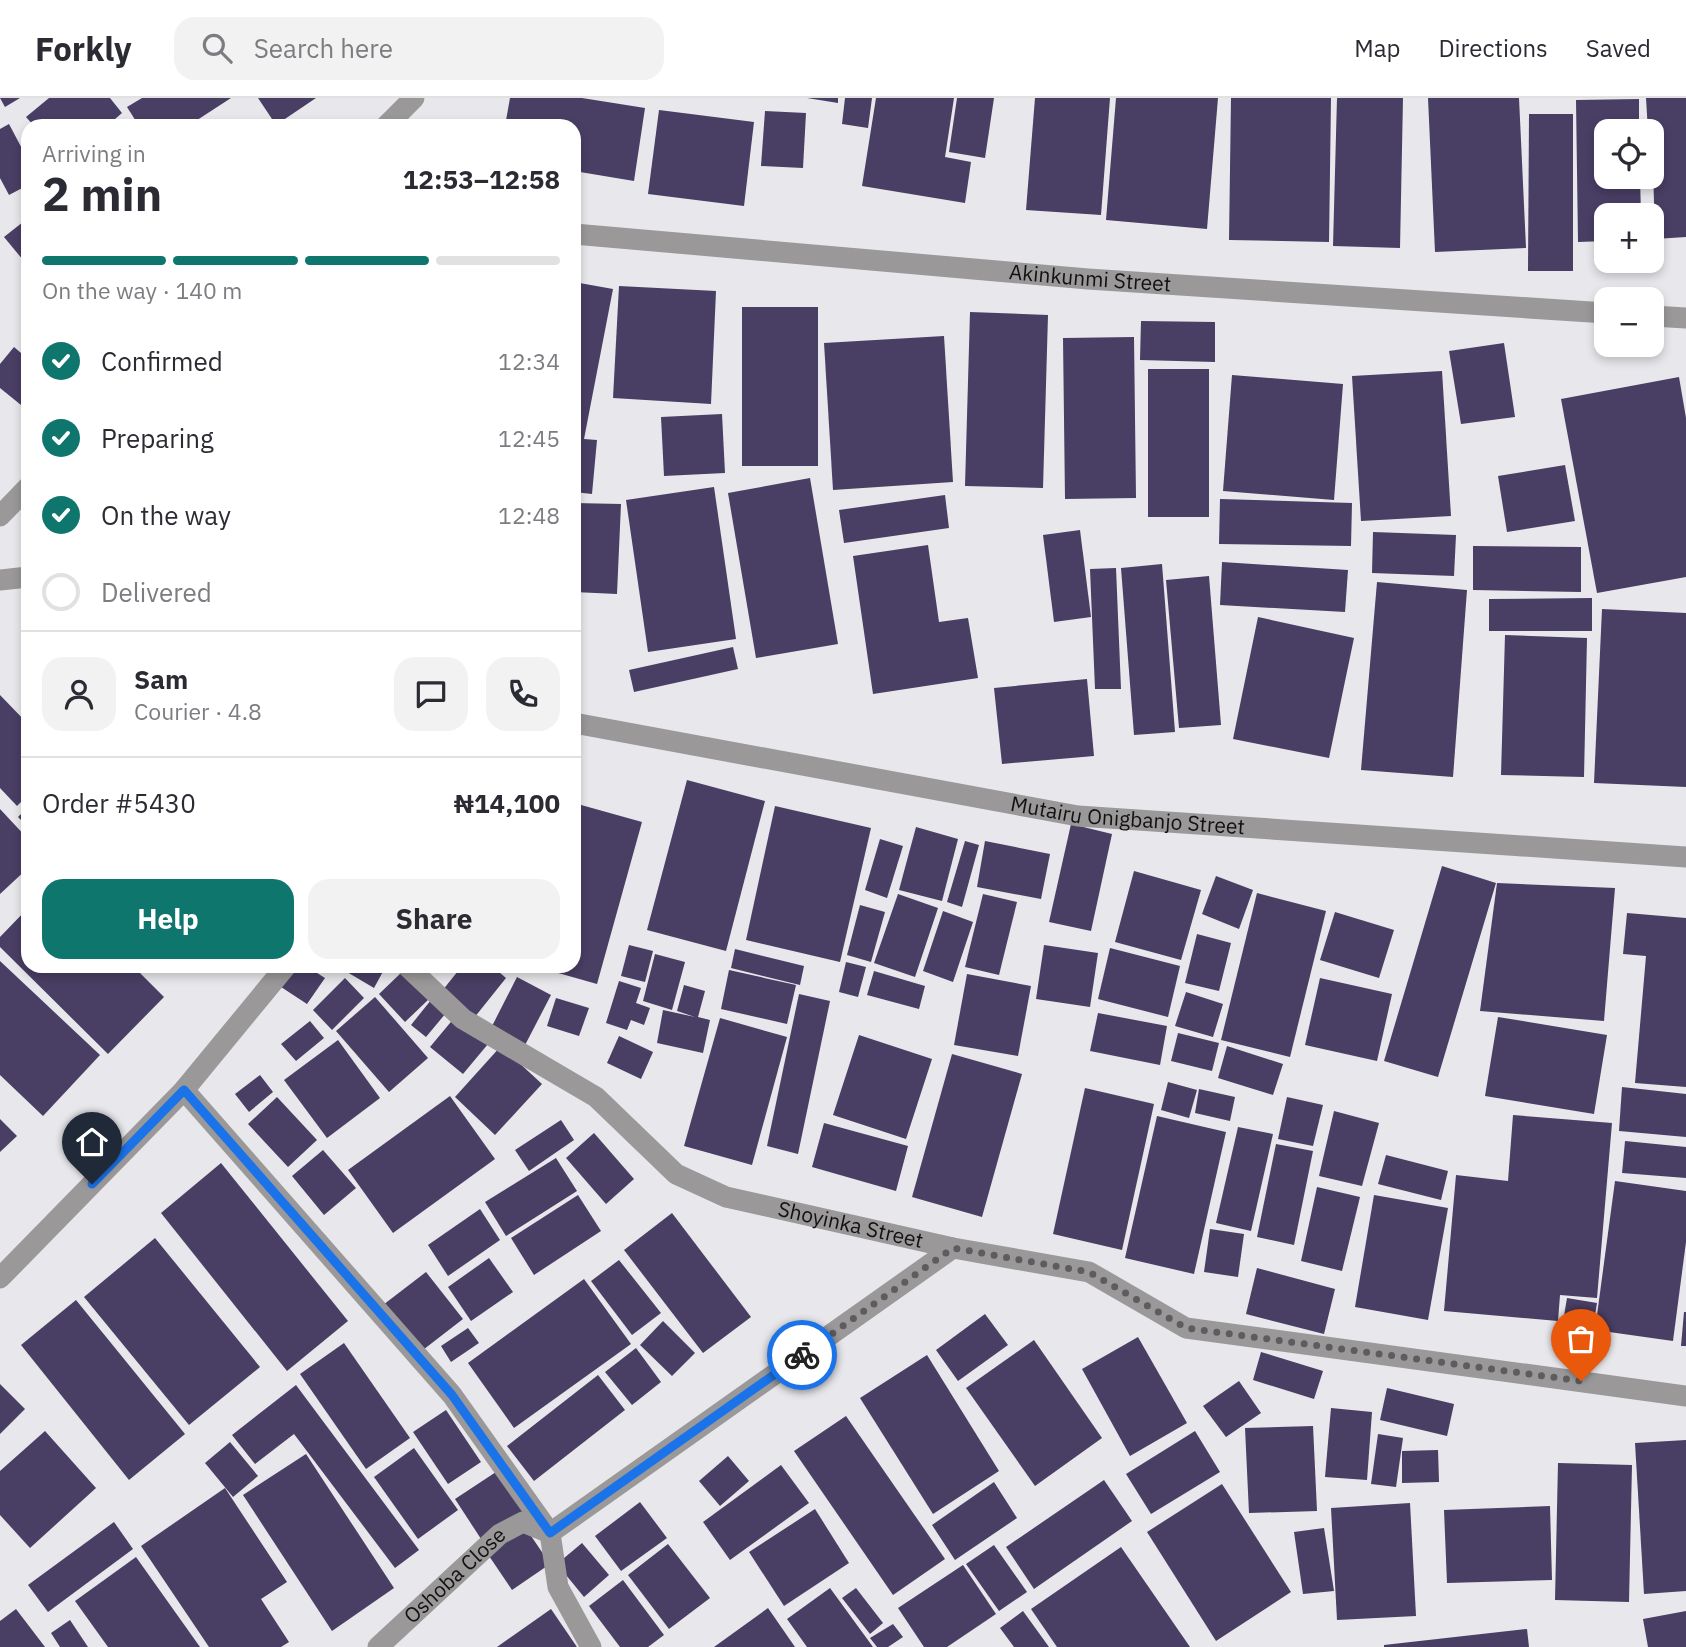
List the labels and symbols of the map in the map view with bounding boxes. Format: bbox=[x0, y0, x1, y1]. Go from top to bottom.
street label: Akinkunmi Street bbox=[1008, 257, 1172, 297]
street label: Mutairu Onigbanjo Street bbox=[1008, 789, 1246, 840]
pin bbox=[62, 1112, 122, 1184]
street label: Shoyinka Street bbox=[775, 1194, 926, 1254]
pin bbox=[1551, 1309, 1611, 1381]
courier bbox=[767, 1320, 837, 1390]
street label: Oshoba Close bbox=[397, 1521, 511, 1629]

